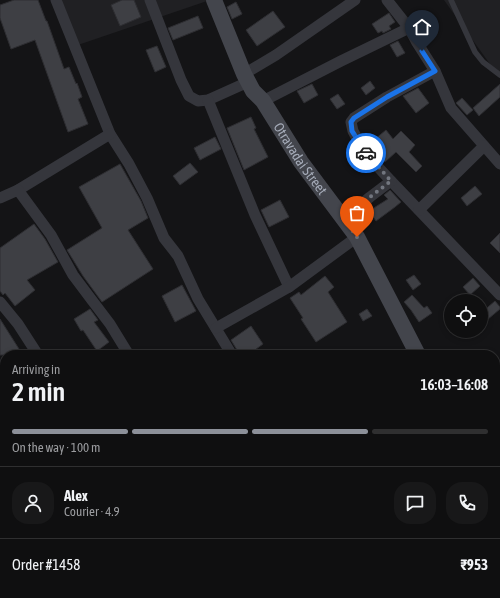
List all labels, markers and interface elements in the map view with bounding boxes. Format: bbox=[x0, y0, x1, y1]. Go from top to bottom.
pin bbox=[405, 10, 439, 51]
icon: home bbox=[411, 16, 433, 38]
street label: Otravadai Street bbox=[270, 120, 331, 198]
courier bbox=[346, 133, 386, 173]
icon: car bbox=[355, 142, 377, 164]
pin bbox=[340, 196, 374, 237]
icon: bag bbox=[346, 202, 368, 224]
map controls bbox=[444, 294, 488, 338]
button: locate bbox=[444, 294, 488, 338]
text: Arriving in bbox=[12, 362, 60, 377]
text: 16:03–16:08 bbox=[420, 376, 488, 393]
text: 2 min bbox=[12, 377, 65, 407]
text: On the way · 100 m bbox=[12, 440, 100, 455]
button: person bbox=[12, 482, 54, 524]
button: chat bbox=[394, 482, 436, 524]
button: phone bbox=[446, 482, 488, 524]
text: Alex bbox=[64, 487, 88, 504]
text: Courier · 4.9 bbox=[64, 504, 120, 519]
text: Order #1458 bbox=[12, 556, 80, 573]
text: ₹953 bbox=[460, 556, 488, 573]

